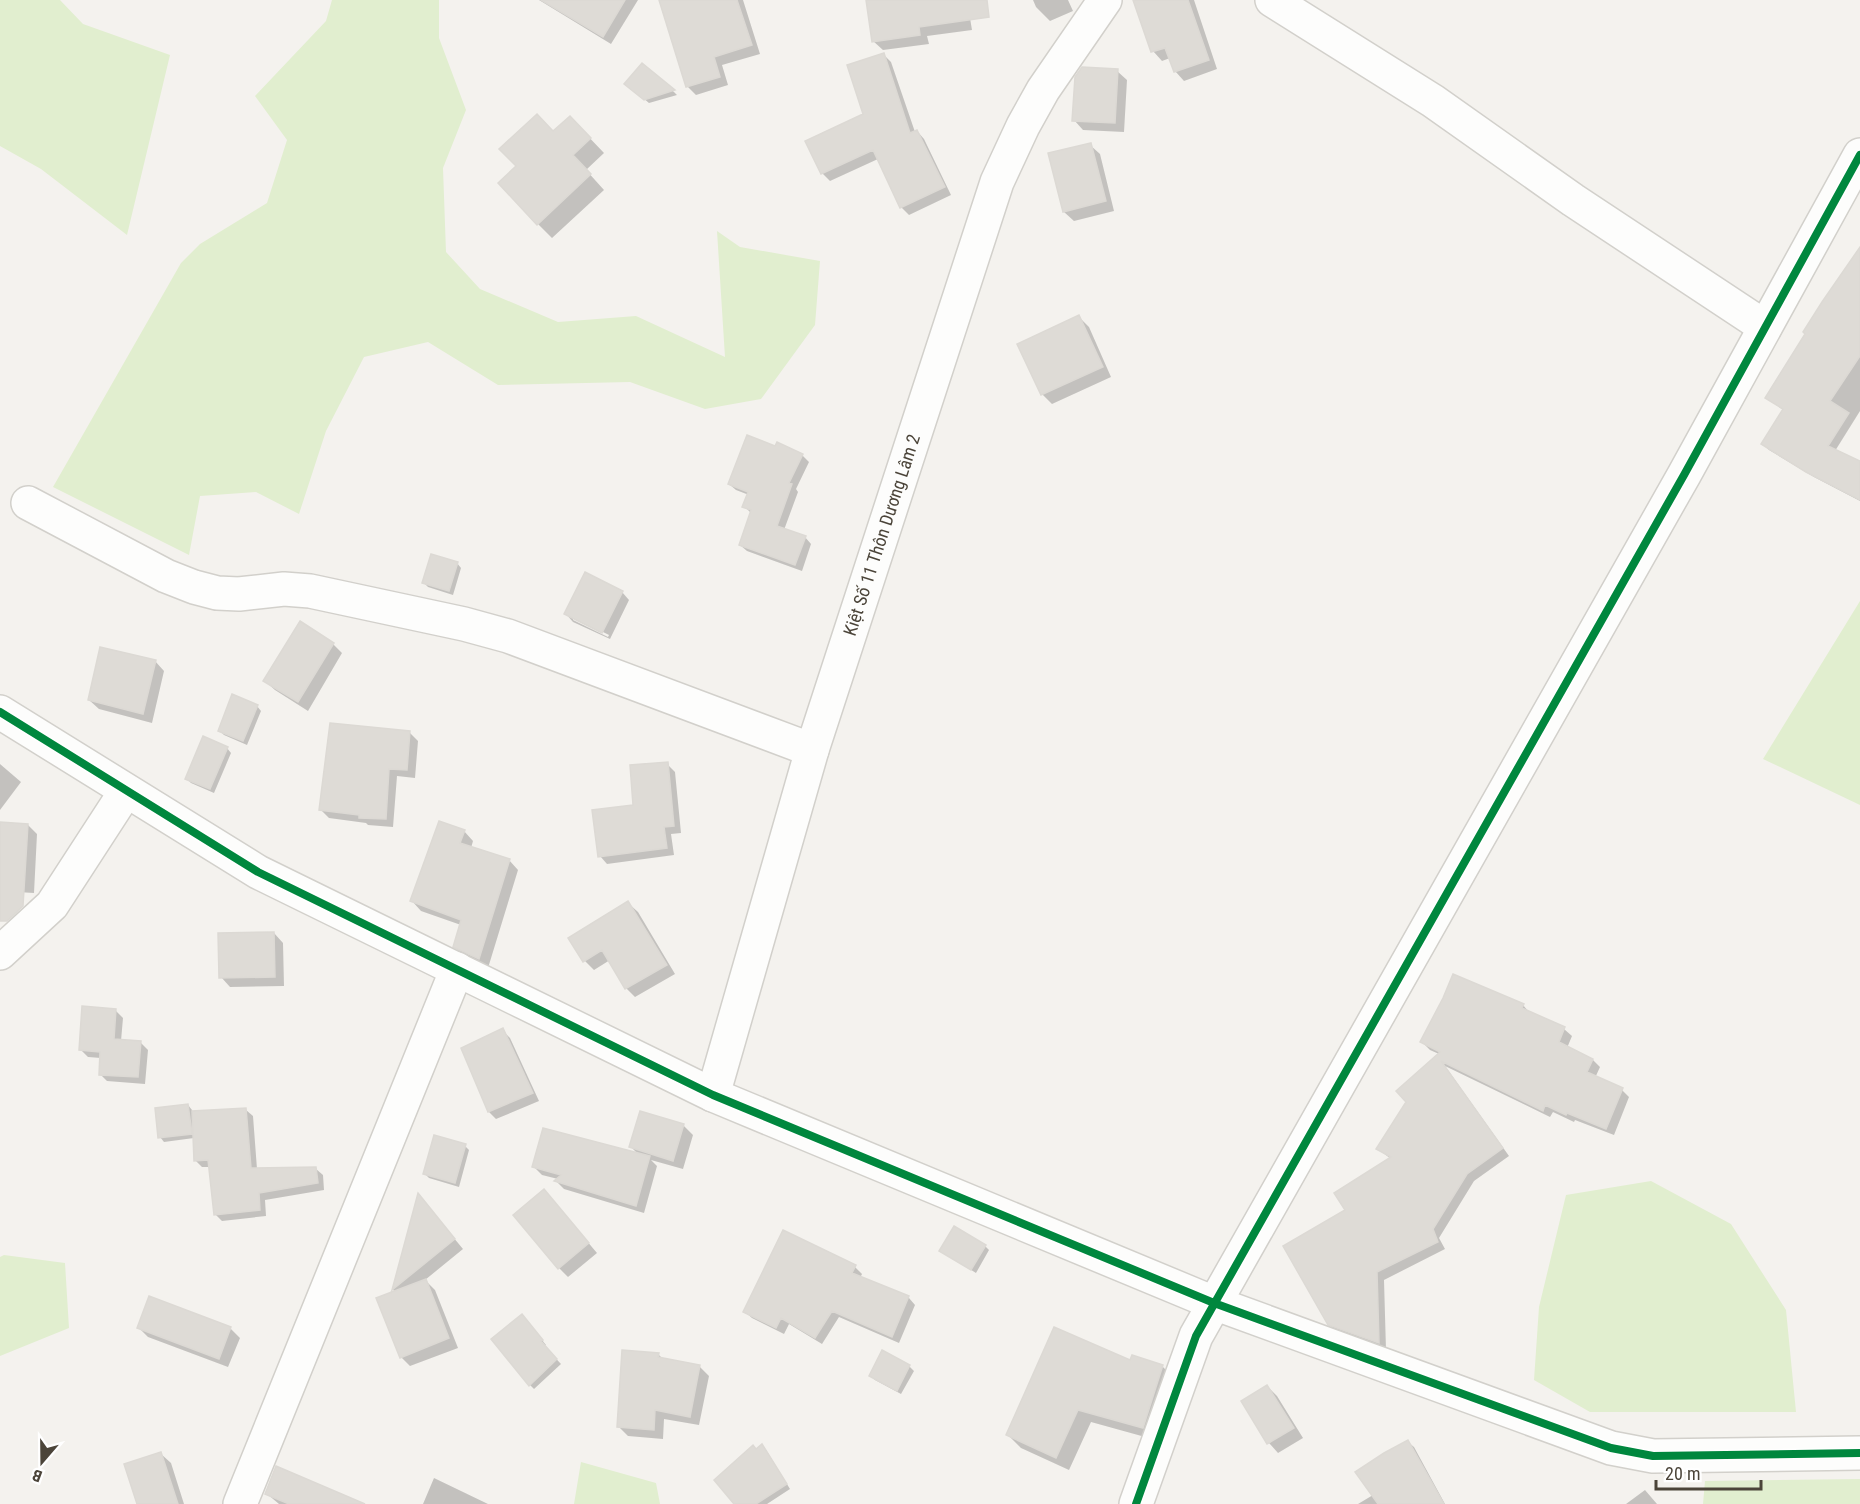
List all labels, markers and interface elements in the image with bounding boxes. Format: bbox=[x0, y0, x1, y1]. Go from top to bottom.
street label: Kiệt Số 11 Thôn Dương Lâm 2 bbox=[839, 431, 924, 638]
north arrow bbox=[12, 1432, 72, 1492]
scale bar bbox=[1656, 1453, 1761, 1491]
text: 20 m bbox=[1665, 1463, 1700, 1484]
text: B bbox=[30, 1465, 45, 1486]

